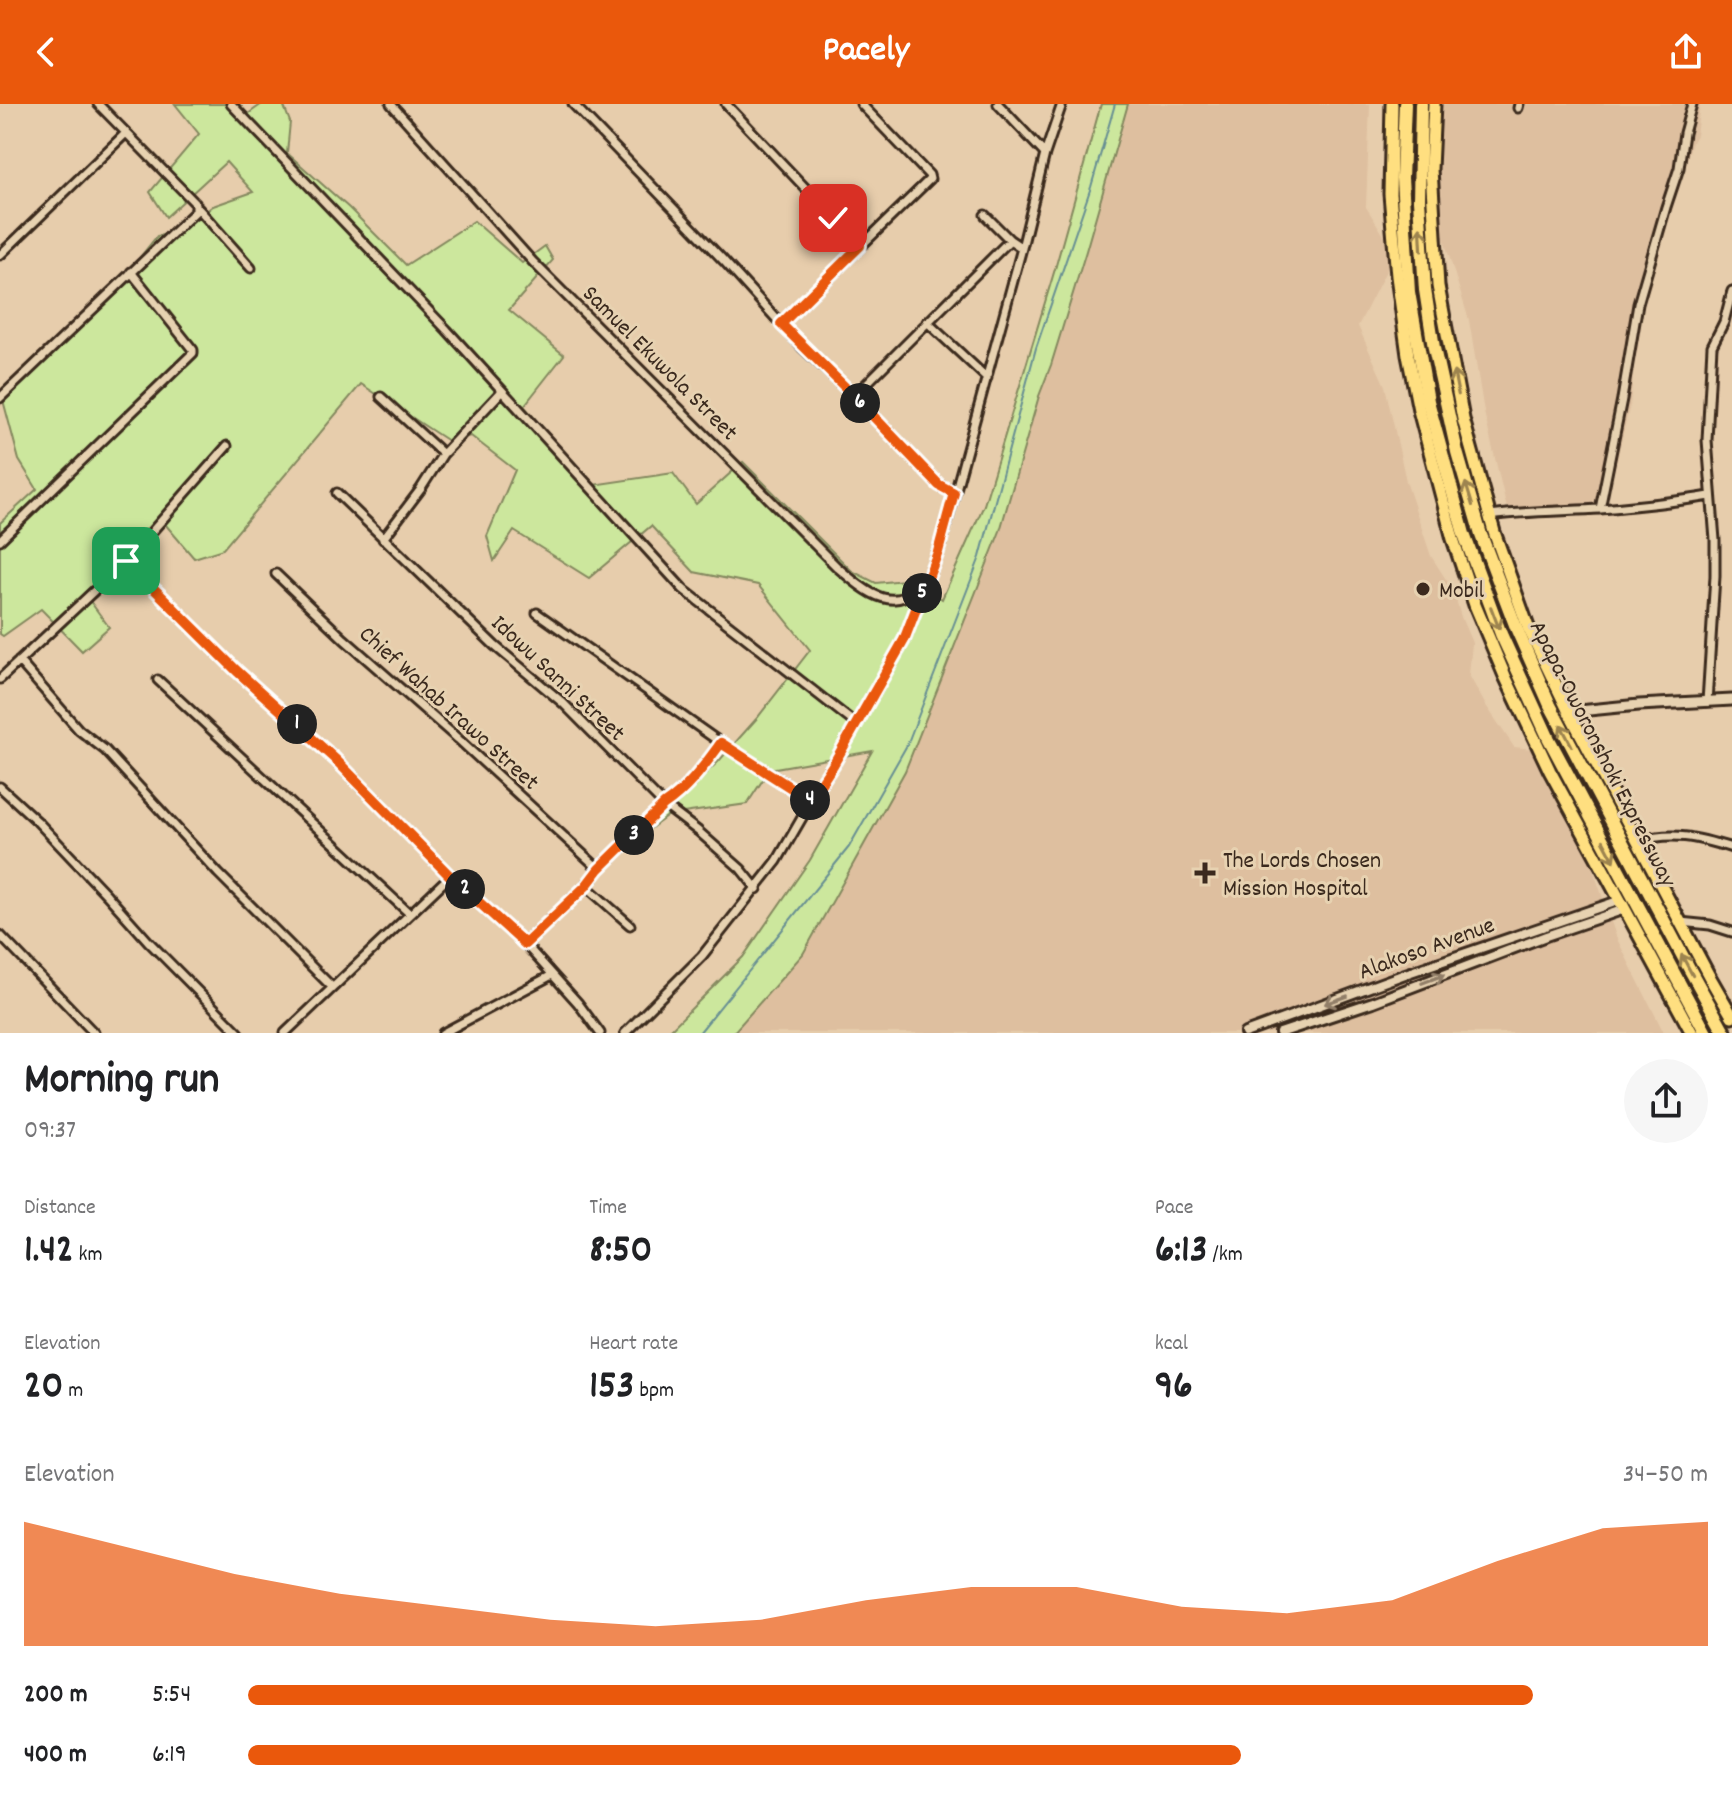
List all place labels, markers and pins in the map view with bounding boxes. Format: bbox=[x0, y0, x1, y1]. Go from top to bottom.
pin bbox=[799, 184, 867, 252]
pin: 6 bbox=[840, 383, 880, 423]
pin bbox=[92, 527, 160, 595]
pin: 5 bbox=[902, 573, 942, 613]
place label: Mobil bbox=[1439, 575, 1485, 609]
marker: Mobil bbox=[1414, 580, 1432, 598]
pin: 1 bbox=[277, 704, 317, 744]
pin: 4 bbox=[790, 780, 830, 820]
pin: 3 bbox=[614, 815, 654, 855]
place label: The Lords Chosen Mission Hospital bbox=[1223, 845, 1381, 907]
marker: The Lords Chosen Mission Hospital bbox=[1194, 862, 1216, 884]
pin: 2 bbox=[445, 869, 485, 909]

